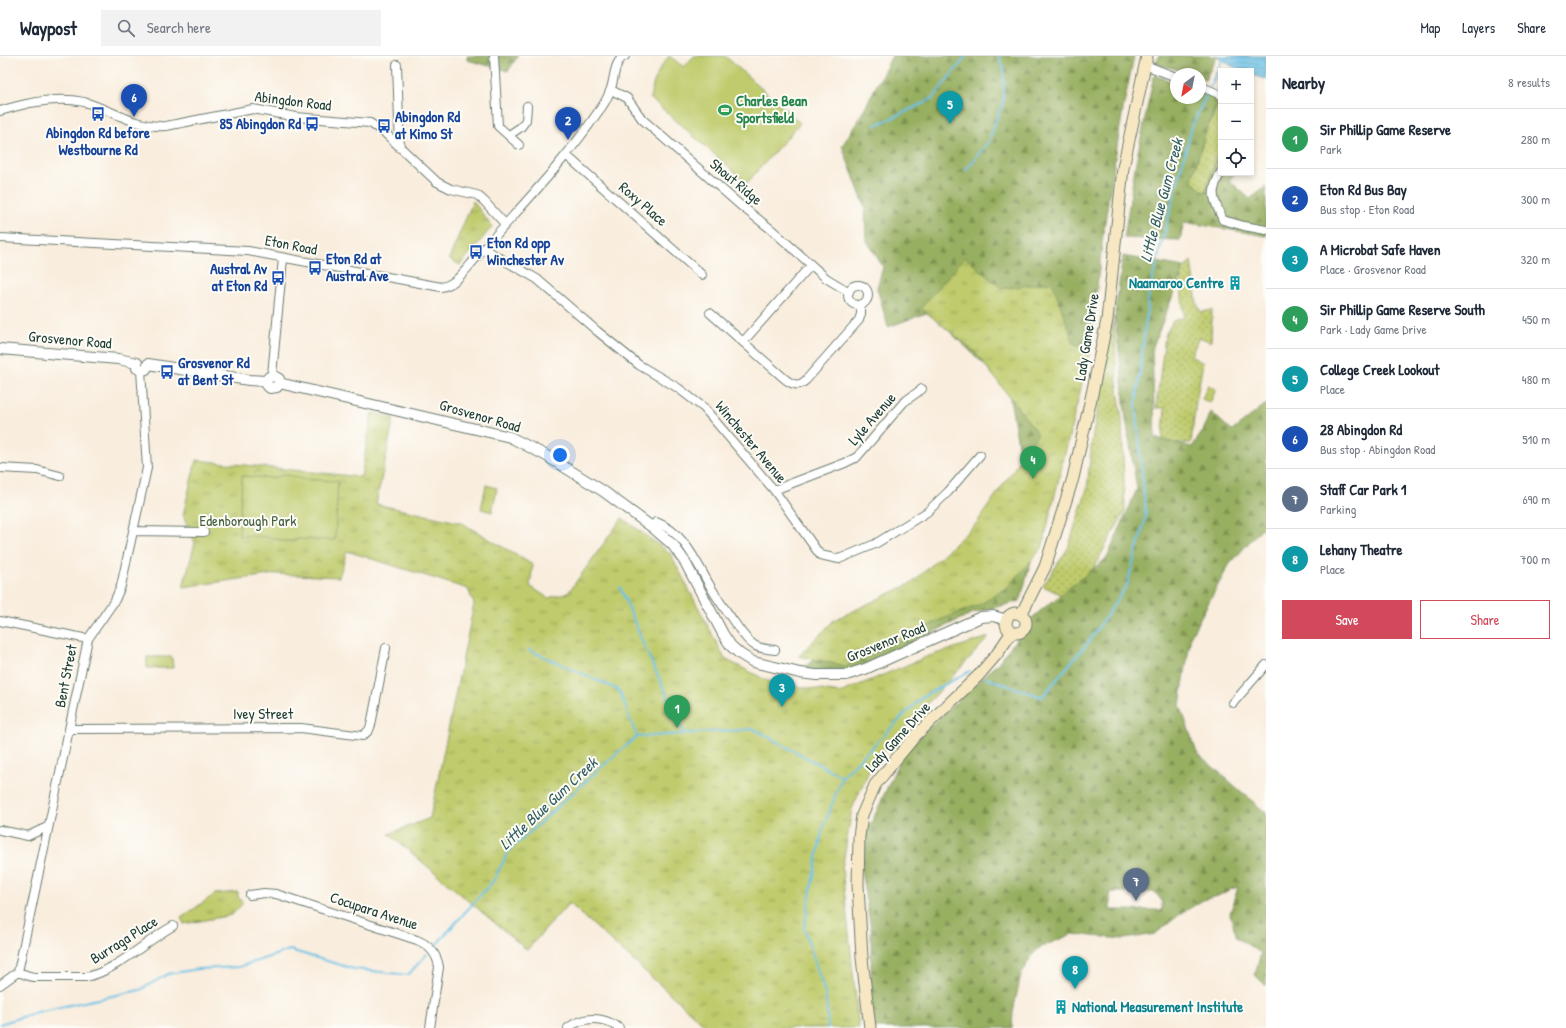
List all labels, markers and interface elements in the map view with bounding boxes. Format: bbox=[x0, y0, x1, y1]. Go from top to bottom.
search box bbox=[101, 10, 381, 46]
text: Waypost bbox=[20, 15, 77, 41]
icon: search bbox=[115, 17, 137, 39]
text: Search here bbox=[147, 17, 211, 38]
text: Map bbox=[1420, 18, 1440, 37]
text: Layers bbox=[1462, 18, 1495, 37]
text: Share bbox=[1517, 18, 1546, 37]
north arrow bbox=[1170, 68, 1206, 104]
map controls bbox=[1218, 68, 1254, 176]
button: + bbox=[1218, 68, 1254, 104]
text: Nearby bbox=[1282, 71, 1325, 94]
text: 8 results bbox=[1508, 73, 1550, 91]
pin: 6 bbox=[121, 84, 147, 117]
street label: Abingdon Road bbox=[254, 85, 333, 116]
place label: Charles Bean Sportsfield bbox=[736, 90, 808, 129]
pin: 5 bbox=[937, 91, 963, 124]
sports icon: Charles Bean Sportsfield bbox=[717, 102, 733, 118]
button: − bbox=[1218, 104, 1254, 140]
bus stop icon: Abingdon Rd before Westbourne Rd bbox=[90, 106, 106, 122]
place label: Abingdon Rd at Kimo St bbox=[395, 106, 460, 144]
pin: 2 bbox=[555, 107, 581, 140]
place label: 85 Abingdon Rd bbox=[220, 113, 301, 135]
bus stop icon: 85 Abingdon Rd bbox=[304, 116, 320, 132]
bus stop icon: Abingdon Rd at Kimo St bbox=[376, 118, 392, 134]
text: Sir Phillip Game Reserve bbox=[1320, 119, 1451, 140]
place label: Abingdon Rd before Westbourne Rd bbox=[46, 122, 150, 160]
text: 1 bbox=[1293, 130, 1297, 148]
text: 280 m bbox=[1521, 130, 1550, 148]
water label: Little Blue Gum Creek bbox=[1134, 135, 1188, 264]
button: locate bbox=[1218, 140, 1254, 176]
text: Park bbox=[1320, 140, 1342, 158]
street label: Shout Ridge bbox=[706, 153, 767, 210]
street label: Roxy Place bbox=[614, 177, 672, 231]
text: Eton Rd Bus Bay bbox=[1320, 179, 1407, 200]
text: 2 bbox=[1292, 190, 1298, 208]
text: 300 m bbox=[1521, 190, 1550, 208]
text: Bus stop · Eton Road bbox=[1320, 200, 1414, 218]
street label: Eton Road bbox=[263, 229, 319, 260]
place label: Eton Rd opp Winchester Av bbox=[487, 232, 565, 270]
text: A Microbat Safe Haven bbox=[1320, 239, 1441, 260]
bus stop icon: Eton Rd opp Winchester Av bbox=[468, 244, 484, 260]
place label: Eton Rd at Austral Ave bbox=[326, 248, 389, 286]
text: 3 bbox=[1292, 250, 1298, 268]
text: 320 m bbox=[1520, 250, 1550, 268]
place label: Austral Av at Eton Rd bbox=[210, 258, 268, 296]
bus stop icon: Eton Rd at Austral Ave bbox=[307, 260, 323, 276]
text: Place · Grosvenor Road bbox=[1320, 260, 1426, 278]
bus stop icon: Austral Av at Eton Rd bbox=[270, 270, 286, 286]
place label: Naamaroo Centre bbox=[1129, 272, 1224, 293]
building icon: Naamaroo Centre bbox=[1227, 275, 1243, 291]
street label: Lady Game Drive bbox=[1069, 292, 1104, 382]
text: Sir Phillip Game Reserve South bbox=[1320, 299, 1485, 320]
text: 4 bbox=[1293, 310, 1297, 328]
text: 450 m bbox=[1522, 310, 1550, 328]
text: Park · Lady Game Drive bbox=[1320, 320, 1427, 338]
street label: Grosvenor Road bbox=[28, 325, 113, 354]
place label: Grosvenor Rd at Bent St bbox=[178, 352, 250, 390]
text: College Creek Lookout bbox=[1320, 359, 1440, 380]
bus stop icon: Grosvenor Rd at Bent St bbox=[159, 364, 175, 380]
text: 5 bbox=[1292, 370, 1298, 388]
text: 480 m bbox=[1522, 370, 1550, 388]
text: Place bbox=[1320, 380, 1345, 398]
street label: Lyle Avenue bbox=[843, 388, 900, 449]
street label: Grosvenor Road bbox=[437, 394, 523, 437]
street label: Winchester Avenue bbox=[711, 396, 792, 487]
text: 28 Abingdon Rd bbox=[1320, 419, 1402, 440]
text: 6 bbox=[1292, 430, 1298, 448]
text: 510 m bbox=[1522, 430, 1550, 448]
text: Bus stop · Abingdon Road bbox=[1320, 440, 1435, 458]
your location bbox=[550, 445, 570, 465]
pin: 4 bbox=[1020, 446, 1046, 479]
text: Staff Car Park 1 bbox=[1320, 479, 1407, 500]
text: 7 bbox=[1292, 490, 1298, 508]
text: 690 m bbox=[1522, 490, 1550, 508]
text: Parking bbox=[1320, 500, 1356, 518]
park label: Edenborough Park bbox=[200, 510, 296, 531]
text: Lehany Theatre bbox=[1320, 539, 1402, 560]
text: 8 bbox=[1292, 550, 1298, 568]
text: 700 m bbox=[1520, 550, 1550, 568]
text: Place bbox=[1320, 560, 1345, 578]
button: Save bbox=[1282, 600, 1412, 639]
button: Share bbox=[1420, 600, 1550, 639]
street label: Grosvenor Road bbox=[843, 616, 929, 667]
street label: Bent Street bbox=[49, 642, 82, 709]
pin: 3 bbox=[769, 674, 795, 707]
pin: 1 bbox=[664, 695, 690, 728]
street label: Lady Game Drive bbox=[860, 697, 935, 776]
street label: Ivey Street bbox=[233, 703, 294, 724]
water label: Little Blue Gum Creek bbox=[494, 751, 603, 854]
pin: 7 bbox=[1123, 868, 1149, 901]
street label: Cocupara Avenue bbox=[327, 886, 421, 935]
street label: Burraga Place bbox=[86, 911, 162, 969]
pin: 8 bbox=[1062, 956, 1088, 989]
place label: National Measurement Institute bbox=[1072, 996, 1243, 1017]
building icon: National Measurement Institute bbox=[1053, 999, 1069, 1015]

